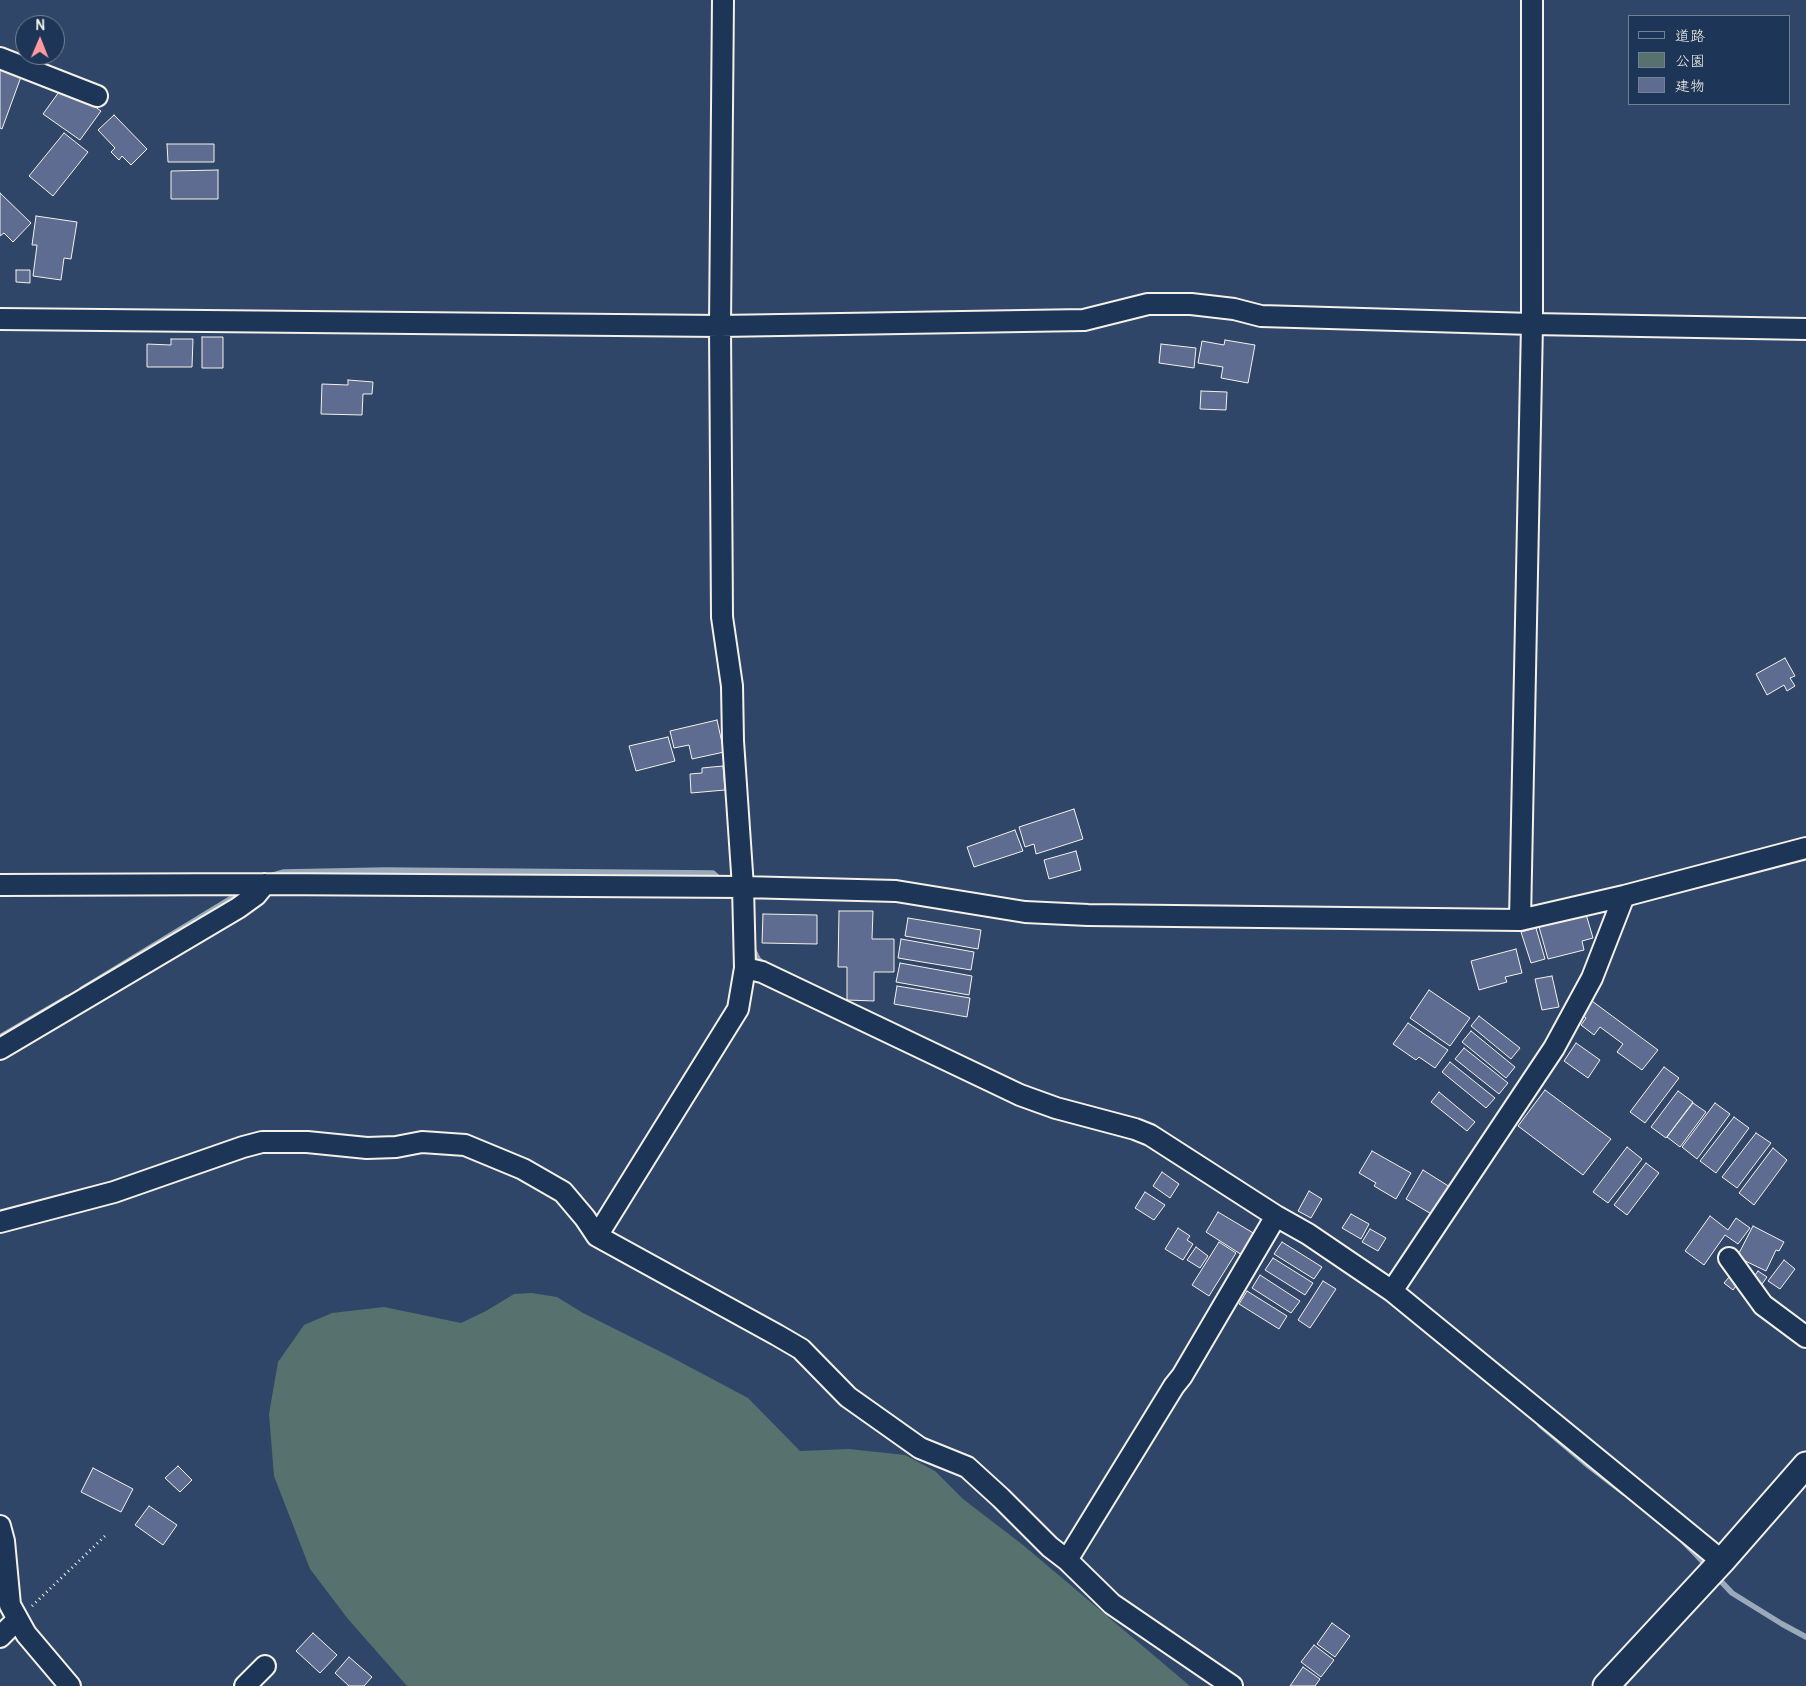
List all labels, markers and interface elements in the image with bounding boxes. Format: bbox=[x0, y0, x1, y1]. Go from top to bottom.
north arrow bbox=[15, 15, 65, 65]
legend bbox=[1628, 15, 1791, 105]
text: N bbox=[35, 17, 45, 34]
text: 道路 bbox=[1675, 27, 1705, 46]
text: 公園 bbox=[1675, 52, 1705, 71]
text: 建物 bbox=[1675, 77, 1705, 96]

